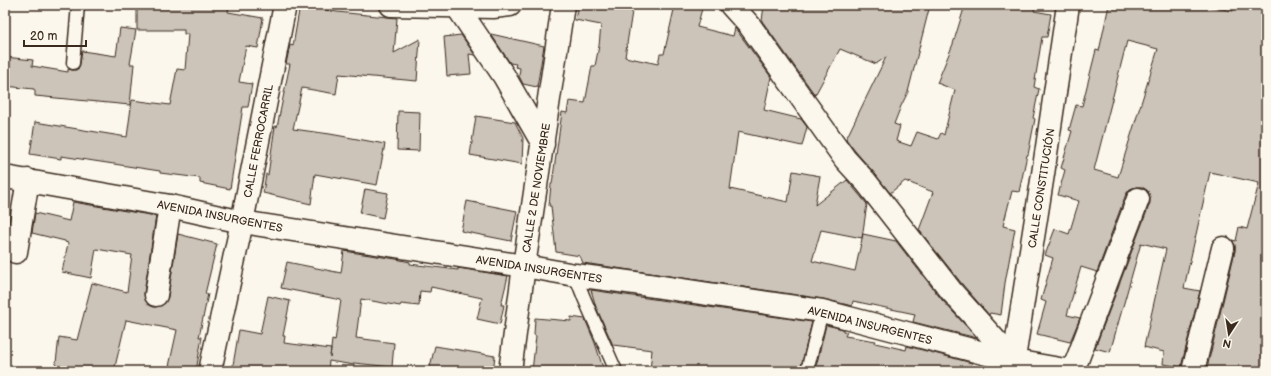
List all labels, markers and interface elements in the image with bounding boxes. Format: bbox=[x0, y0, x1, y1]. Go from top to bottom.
scale bar bbox=[24, 22, 86, 48]
text: 20 m bbox=[30, 29, 57, 44]
street label: CALLE FERROCARRIL bbox=[241, 83, 276, 199]
street label: CALLE 2 DE NOVIEMBRE bbox=[520, 122, 553, 254]
street label: CALLE CONSTITUCIÓN bbox=[1025, 127, 1057, 249]
street label: AVENIDA INSURGENTES bbox=[156, 198, 284, 235]
street label: AVENIDA INSURGENTES bbox=[475, 253, 603, 286]
street label: AVENIDA INSURGENTES bbox=[807, 304, 934, 347]
north arrow bbox=[1209, 314, 1249, 354]
text: N bbox=[1222, 336, 1232, 351]

